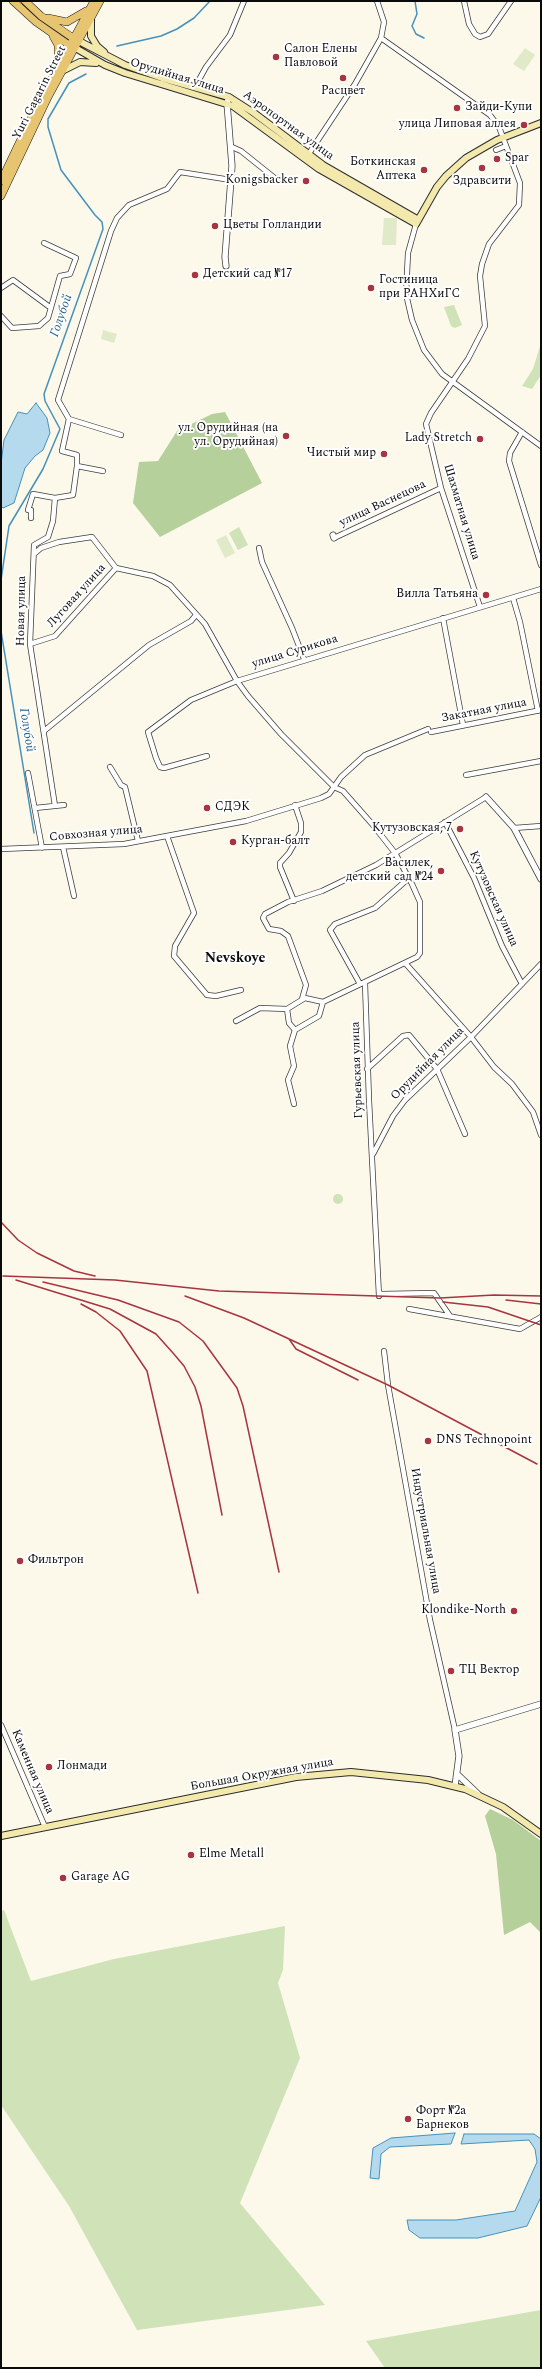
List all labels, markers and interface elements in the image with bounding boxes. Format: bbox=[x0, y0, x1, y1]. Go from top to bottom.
place label: Салон Елены Павловой bbox=[284, 43, 358, 71]
street label: Yuri Gagarin Street bbox=[10, 44, 70, 142]
marker: Салон Елены Павловой bbox=[271, 52, 281, 62]
street label: Орудийная улица bbox=[128, 56, 226, 98]
marker: Расцвет bbox=[338, 73, 348, 83]
place label: Расцвет bbox=[321, 85, 365, 99]
street label: Аэропортная улица bbox=[240, 88, 336, 164]
place label: Зайди-Купи bbox=[465, 101, 532, 115]
marker: Зайди-Купи bbox=[452, 103, 462, 113]
place label: улица Липовая аллея bbox=[399, 118, 516, 132]
marker: улица Липовая аллея bbox=[519, 120, 529, 130]
place label: Spar bbox=[505, 152, 529, 166]
marker: Spar bbox=[492, 154, 502, 164]
place label: Боткинская Аптека bbox=[350, 156, 416, 184]
marker: Здравсити bbox=[477, 163, 487, 173]
marker: Боткинская Аптека bbox=[419, 165, 429, 175]
place label: Konigsbacker bbox=[226, 174, 298, 188]
place label: Здравсити bbox=[452, 175, 512, 189]
marker: Konigsbacker bbox=[301, 176, 311, 186]
place label: Цветы Голландии bbox=[223, 219, 322, 233]
marker: Цветы Голландии bbox=[210, 221, 220, 231]
place label: Детский сад №17 bbox=[203, 268, 292, 282]
marker: Детский сад №17 bbox=[190, 270, 200, 280]
place label: Гостиница при РАНХиГС bbox=[379, 274, 460, 302]
marker: Гостиница при РАНХиГС bbox=[366, 283, 376, 293]
water label: Голубой bbox=[47, 292, 77, 340]
place label: ул. Орудийная (на ул. Орудийная) bbox=[178, 422, 278, 450]
marker: ул. Орудийная (на ул. Орудийная) bbox=[281, 431, 291, 441]
place label: Lady Stretch bbox=[405, 432, 472, 446]
marker: Lady Stretch bbox=[475, 434, 485, 444]
place label: Чистый мир bbox=[307, 447, 376, 461]
marker: Чистый мир bbox=[379, 449, 389, 459]
street label: Шахматная улица bbox=[440, 462, 482, 562]
street label: улица Васнецова bbox=[338, 478, 428, 530]
street label: Луговая улица bbox=[45, 561, 109, 631]
street label: Новая улица bbox=[14, 576, 30, 646]
place label: Вилла Татьяна bbox=[396, 588, 478, 602]
marker: Вилла Татьяна bbox=[481, 590, 491, 600]
street label: улица Сурикова bbox=[250, 632, 340, 672]
street label: Закатная улица bbox=[440, 696, 528, 726]
water label: Голубой bbox=[15, 707, 37, 753]
place label: СДЭК bbox=[215, 801, 250, 815]
marker: СДЭК bbox=[202, 803, 212, 813]
place label: Кутузовская, 7 bbox=[372, 822, 452, 836]
street label: Совхозная улица bbox=[49, 823, 143, 845]
marker: Кутузовская, 7 bbox=[455, 824, 465, 834]
place label: Курган-балт bbox=[241, 835, 310, 849]
marker: Курган-балт bbox=[228, 837, 238, 847]
street label: Кутузовская улица bbox=[465, 849, 521, 949]
place label: Василек, детский сад №24 bbox=[346, 857, 433, 885]
marker: Василек, детский сад №24 bbox=[436, 866, 446, 876]
district label: Nevskoye bbox=[205, 951, 265, 967]
street label: Гурьевская улица bbox=[349, 1021, 367, 1119]
street label: Орудийная улица bbox=[388, 1024, 468, 1104]
place label: DNS Technopoint bbox=[436, 1434, 532, 1448]
marker: DNS Technopoint bbox=[423, 1436, 433, 1446]
street label: Индустриальная улица bbox=[407, 1467, 443, 1595]
place label: Фильтрон bbox=[28, 1554, 84, 1568]
marker: Фильтрон bbox=[15, 1556, 25, 1566]
place label: Klondike-North bbox=[421, 1604, 506, 1618]
marker: Klondike-North bbox=[509, 1606, 519, 1616]
place label: ТЦ Вектор bbox=[459, 1664, 519, 1678]
marker: ТЦ Вектор bbox=[446, 1666, 456, 1676]
street label: Каменная улица bbox=[8, 1728, 56, 1816]
street label: Большая Окружная улица bbox=[189, 1755, 335, 1795]
place label: Лонмади bbox=[57, 1760, 107, 1774]
marker: Лонмади bbox=[44, 1762, 54, 1772]
place label: Elme Metall bbox=[199, 1848, 264, 1862]
marker: Elme Metall bbox=[186, 1850, 196, 1860]
place label: Garage AG bbox=[71, 1871, 130, 1885]
marker: Garage AG bbox=[58, 1873, 68, 1883]
place label: Форт №2а Барнеков bbox=[416, 2105, 469, 2133]
marker: Форт №2а Барнеков bbox=[403, 2114, 413, 2124]

